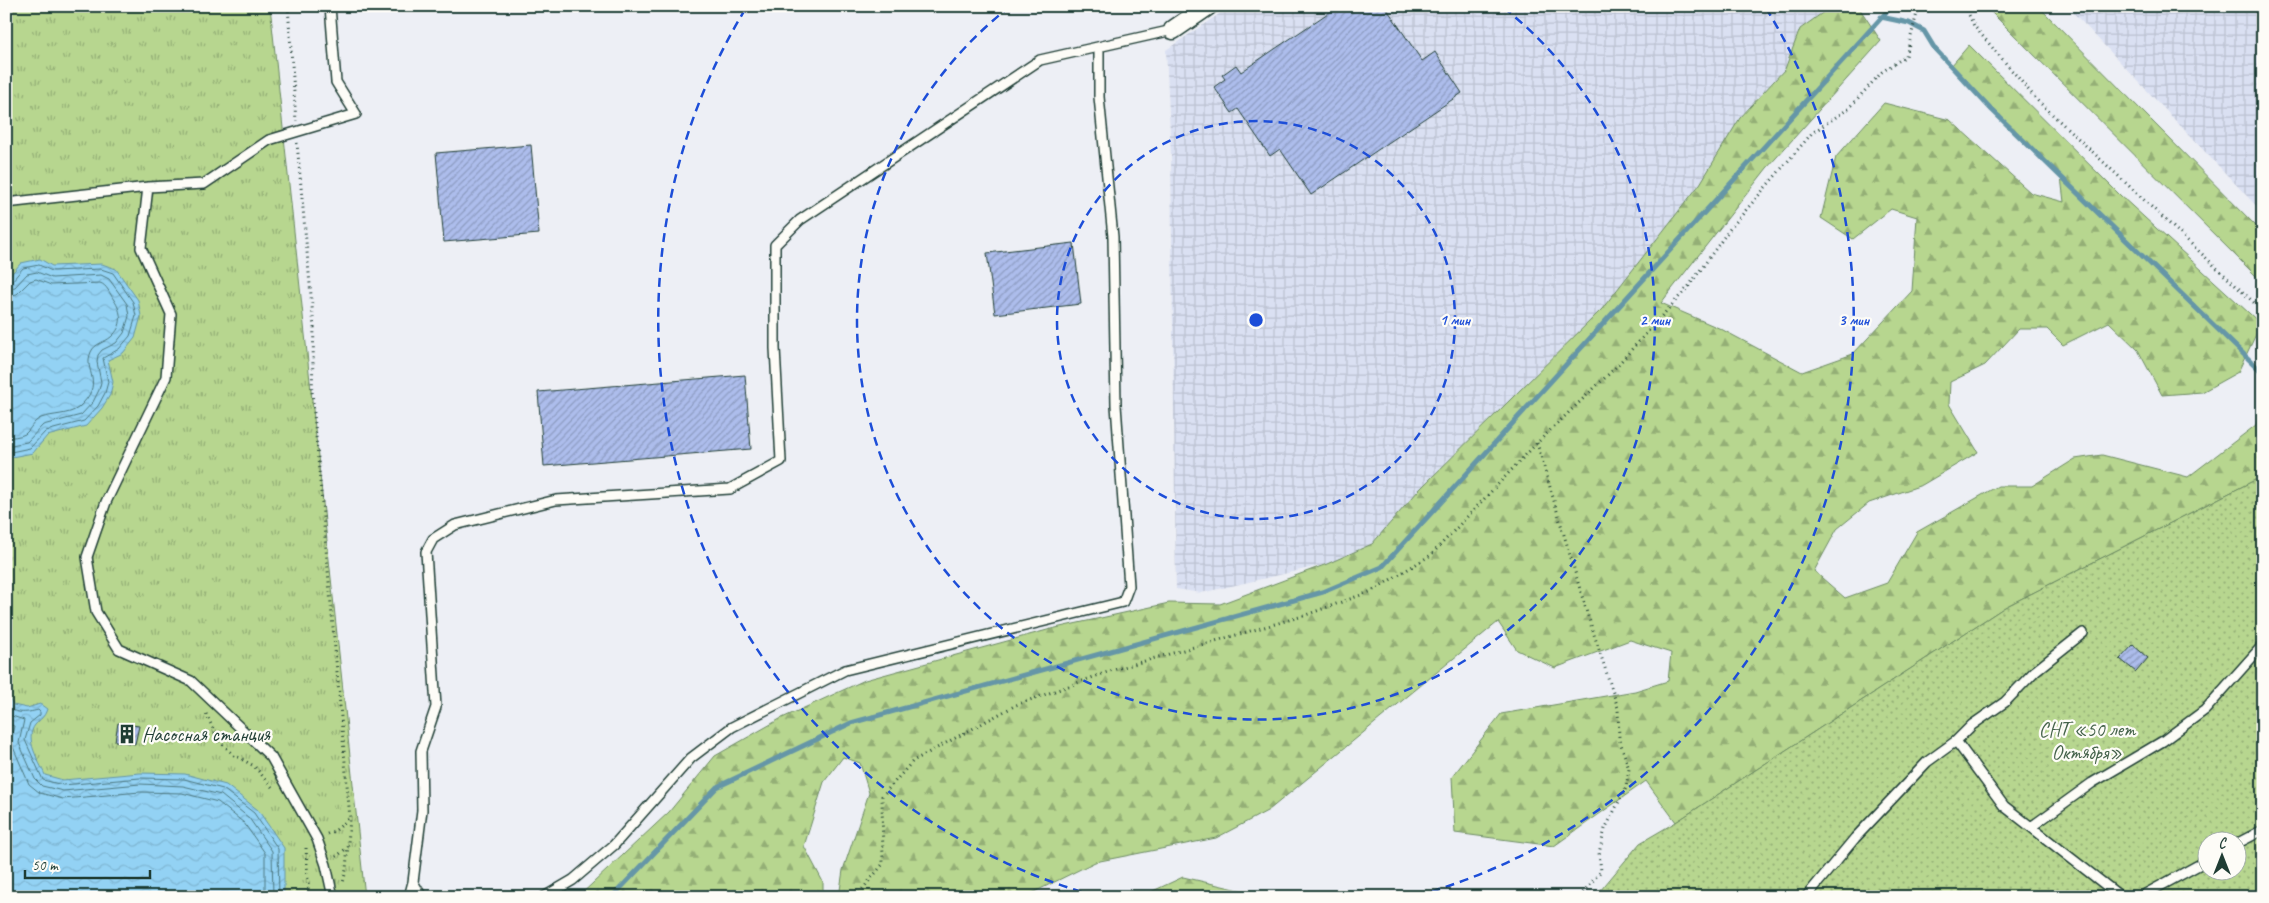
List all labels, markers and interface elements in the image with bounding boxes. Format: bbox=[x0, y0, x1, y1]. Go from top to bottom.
centre of rings bbox=[1247, 311, 1265, 329]
text: 1 мин bbox=[1440, 311, 1472, 330]
text: 2 мин bbox=[1640, 311, 1672, 330]
text: 3 мин bbox=[1839, 311, 1871, 330]
park label: СНТ «50 лет Октября» bbox=[2039, 717, 2137, 765]
place label: Насосная станция bbox=[142, 722, 271, 747]
building icon: Насосная станция bbox=[116, 723, 138, 745]
north arrow bbox=[2196, 830, 2246, 880]
text: С bbox=[2219, 835, 2228, 852]
scale bar bbox=[25, 848, 150, 880]
text: 50 m bbox=[32, 856, 59, 875]

